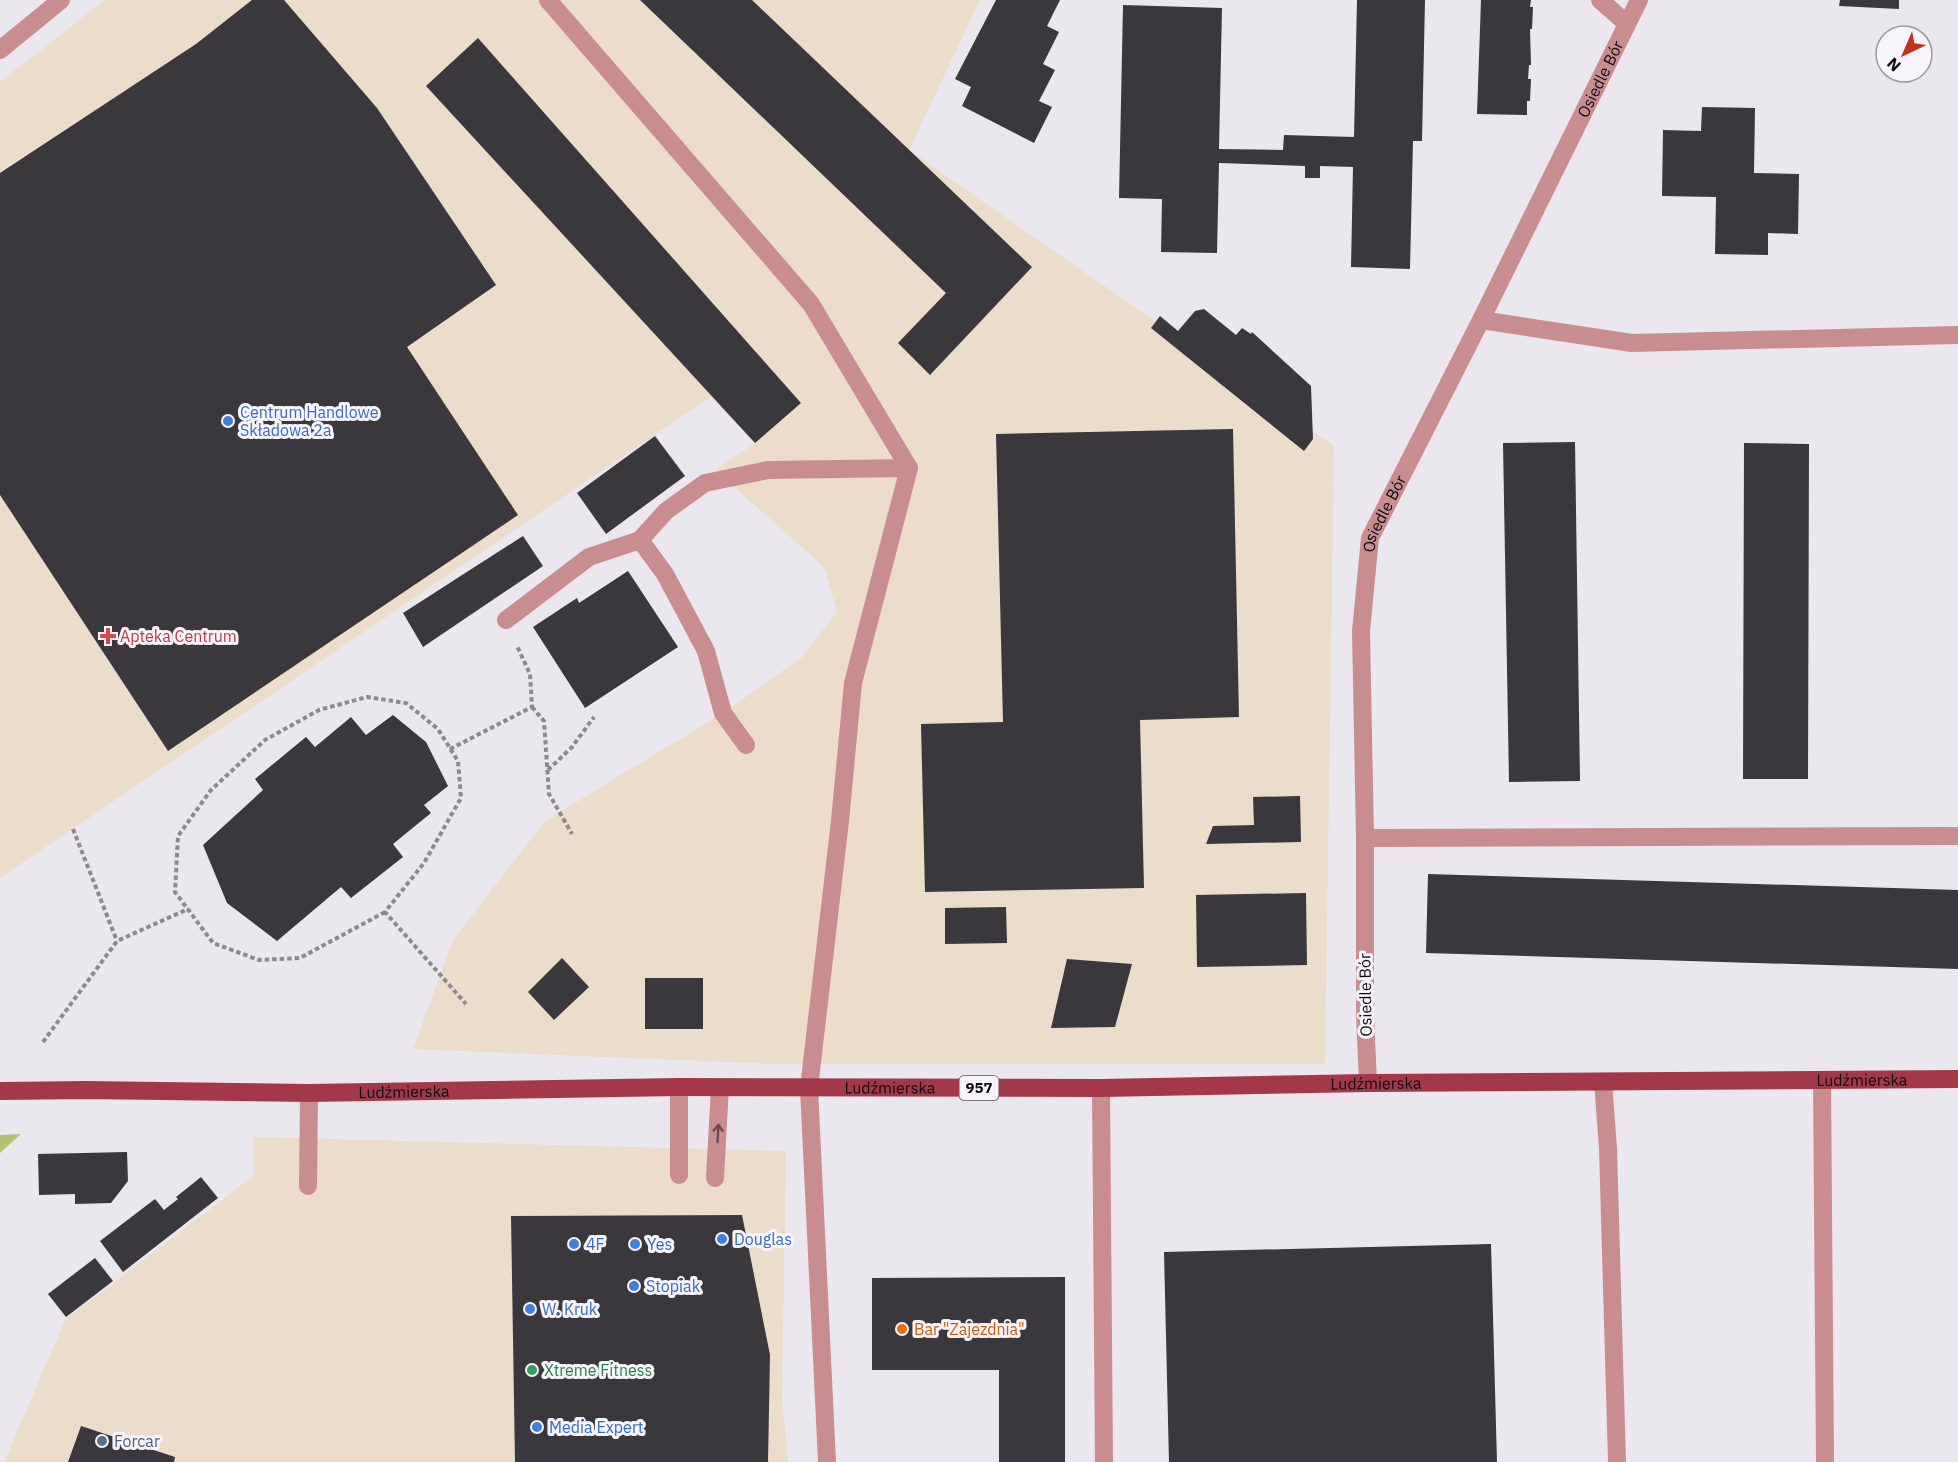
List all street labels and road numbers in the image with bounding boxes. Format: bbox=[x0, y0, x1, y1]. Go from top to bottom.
street label: Osiedle Bór bbox=[1573, 37, 1628, 121]
street label: Osiedle Bór bbox=[1359, 472, 1410, 553]
street label: Osiedle Bór bbox=[1354, 953, 1376, 1037]
street label: Ludźmierska bbox=[1816, 1069, 1908, 1090]
street label: Ludźmierska bbox=[1330, 1073, 1422, 1094]
road number: 957 bbox=[960, 1076, 998, 1100]
street label: Ludźmierska bbox=[844, 1077, 936, 1098]
street label: Ludźmierska bbox=[358, 1081, 450, 1102]

